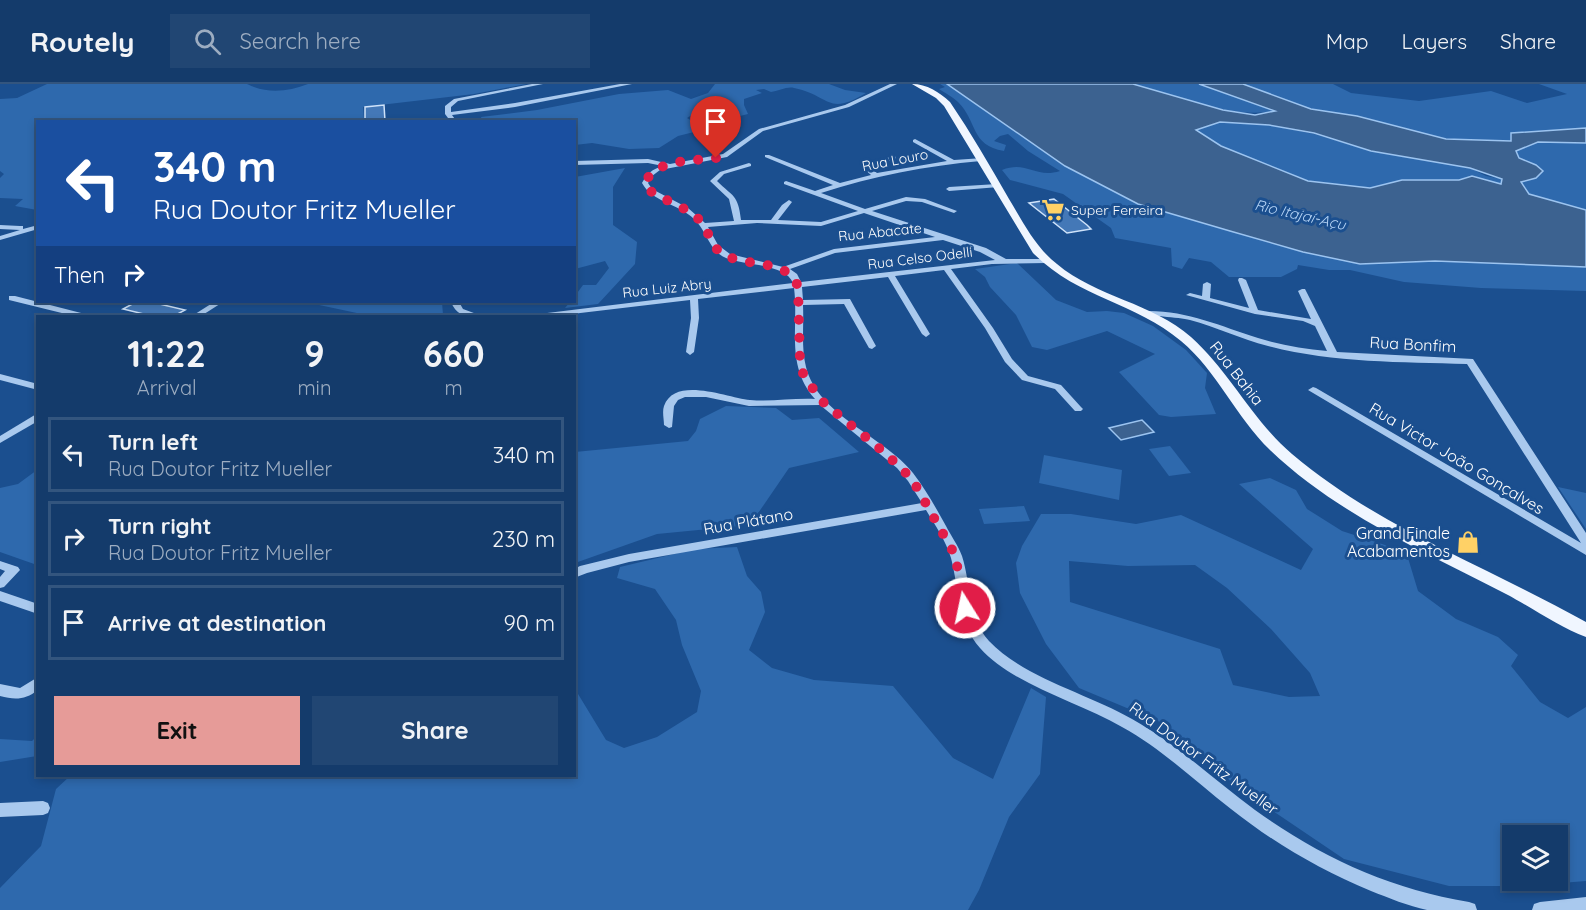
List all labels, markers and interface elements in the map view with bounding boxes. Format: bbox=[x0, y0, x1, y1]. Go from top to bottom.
search box bbox=[170, 14, 590, 68]
text: Routely bbox=[30, 24, 134, 59]
icon: search bbox=[191, 25, 224, 58]
text: Search here bbox=[239, 27, 361, 55]
text: Map bbox=[1326, 28, 1369, 54]
text: Layers bbox=[1402, 28, 1467, 54]
text: Share bbox=[1500, 28, 1556, 54]
pin bbox=[690, 96, 741, 158]
icon: arrive bbox=[699, 105, 732, 138]
text: 340 m bbox=[153, 140, 277, 193]
icon: left bbox=[54, 144, 132, 222]
street label: Rua Louro bbox=[860, 145, 930, 175]
text: Rua Doutor Fritz Mueller bbox=[153, 192, 456, 226]
water label: Rio Itajaí-Açu bbox=[1253, 195, 1349, 235]
supermarket icon: Super Ferreira bbox=[1040, 197, 1066, 223]
place label: Super Ferreira bbox=[1071, 201, 1163, 219]
street label: Rua Abacate bbox=[837, 219, 923, 245]
street label: Rua Celso Odelli bbox=[867, 243, 973, 273]
icon: right bbox=[117, 258, 150, 291]
text: Then bbox=[54, 261, 105, 289]
street label: Rua Luiz Abry bbox=[622, 274, 712, 302]
text: 11:22 bbox=[127, 331, 206, 376]
text: 9 bbox=[304, 331, 325, 376]
text: 660 bbox=[423, 331, 485, 376]
street label: Rua Bonfim bbox=[1369, 332, 1457, 356]
street label: Rua Bahia bbox=[1206, 337, 1268, 409]
text: Arrival bbox=[137, 375, 197, 400]
text: min bbox=[297, 375, 331, 400]
text: m bbox=[445, 375, 463, 400]
street label: Rua Victor João Gonçalves bbox=[1366, 398, 1548, 518]
text: Turn left bbox=[108, 428, 198, 456]
icon: left bbox=[57, 438, 90, 471]
text: 340 m bbox=[493, 441, 555, 469]
text: Rua Doutor Fritz Mueller bbox=[108, 456, 332, 481]
street label: Rua Plátano bbox=[702, 503, 794, 539]
text: Turn right bbox=[108, 512, 212, 540]
icon: right bbox=[57, 522, 90, 555]
place label: Grand Finale Acabamentos bbox=[1347, 523, 1450, 561]
text: 230 m bbox=[492, 525, 555, 553]
shop icon: Grand Finale Acabamentos bbox=[1455, 529, 1481, 555]
text: Rua Doutor Fritz Mueller bbox=[108, 540, 332, 565]
position arrow bbox=[933, 576, 997, 640]
icon: arrive bbox=[57, 606, 90, 639]
text: Arrive at destination bbox=[108, 609, 326, 637]
text: 90 m bbox=[504, 609, 555, 637]
button: Exit bbox=[54, 696, 300, 765]
button: Share bbox=[312, 696, 558, 765]
street label: Rua Doutor Fritz Mueller bbox=[1126, 697, 1282, 819]
map controls bbox=[1502, 825, 1568, 891]
button: layers bbox=[1502, 825, 1568, 891]

